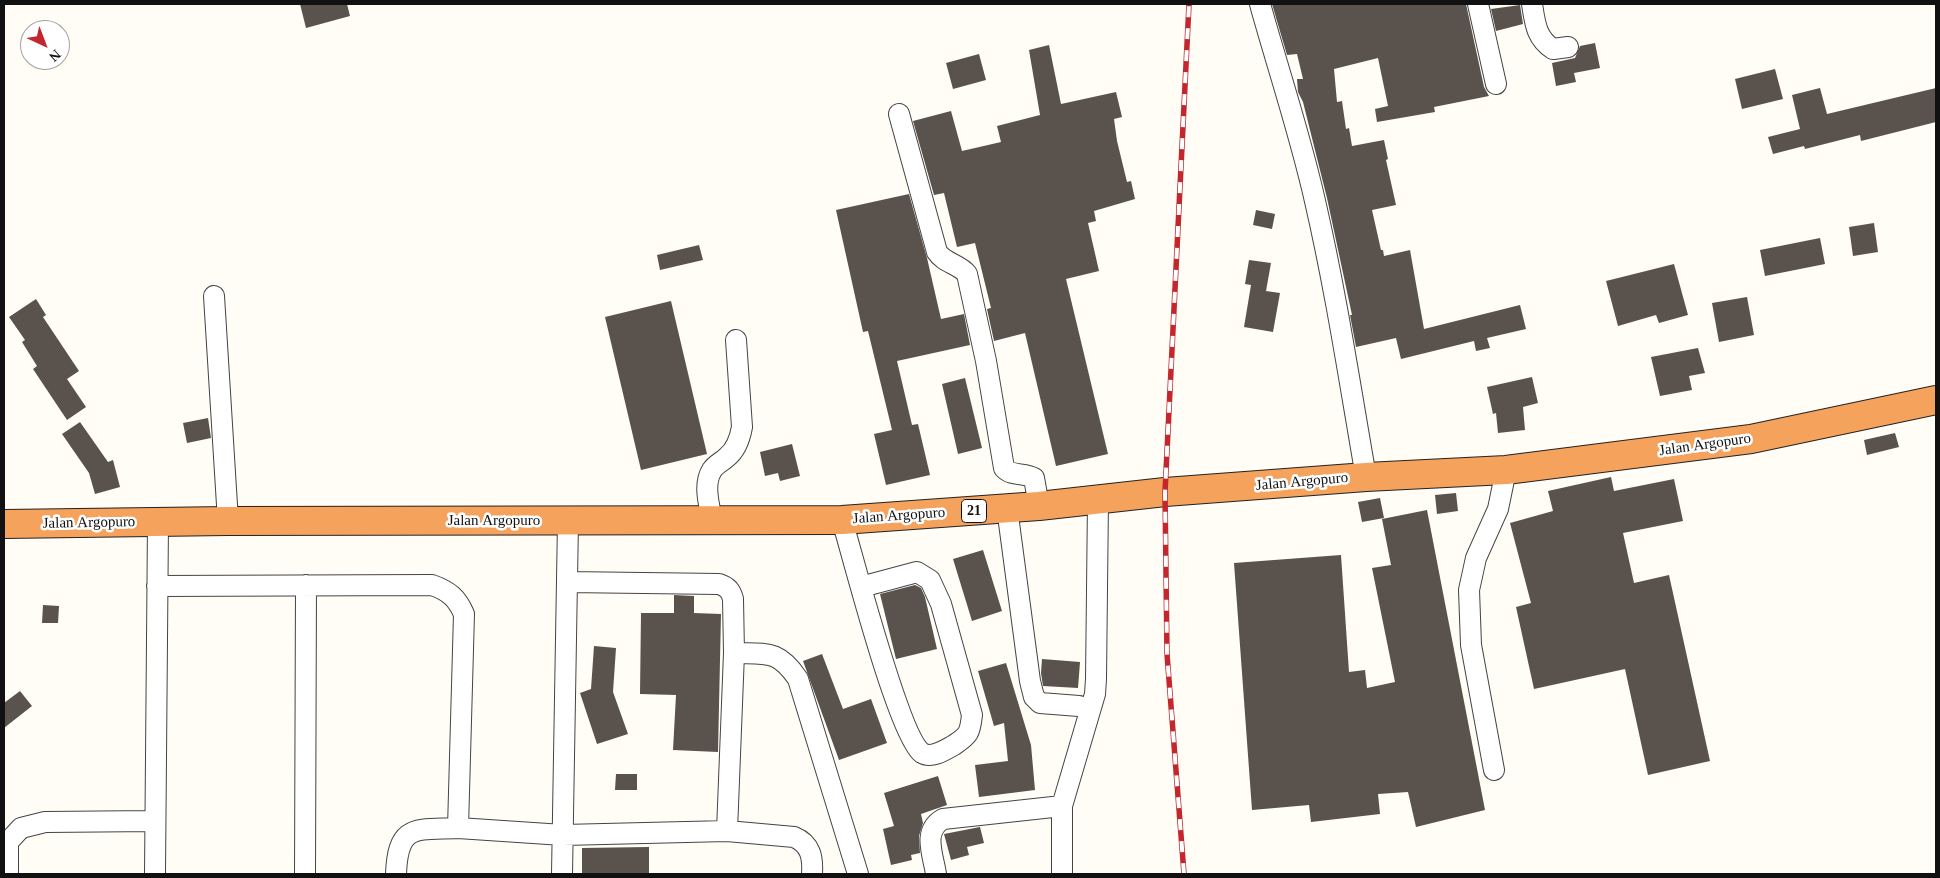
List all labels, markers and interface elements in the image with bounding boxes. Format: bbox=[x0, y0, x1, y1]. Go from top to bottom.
north arrow bbox=[20, 20, 70, 70]
text: N bbox=[46, 47, 64, 65]
street label: Jalan Argopuro bbox=[1658, 430, 1752, 460]
street label: Jalan Argopuro bbox=[1255, 469, 1349, 495]
road number: 21 bbox=[962, 500, 986, 522]
street label: Jalan Argopuro bbox=[852, 504, 946, 528]
street label: Jalan Argopuro bbox=[448, 512, 540, 530]
street label: Jalan Argopuro bbox=[43, 513, 135, 533]

